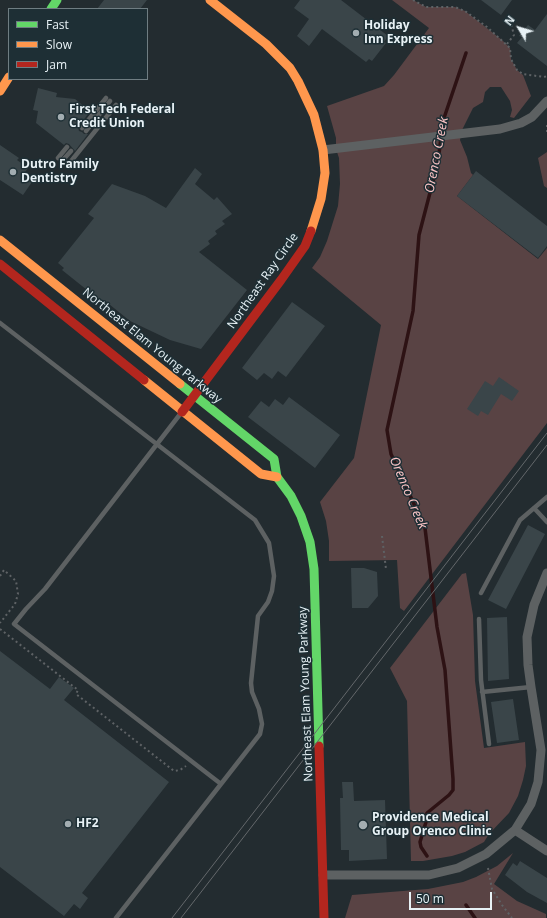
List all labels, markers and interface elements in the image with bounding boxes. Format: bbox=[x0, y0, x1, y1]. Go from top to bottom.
legend bbox=[8, 8, 148, 80]
north arrow bbox=[499, 8, 539, 48]
text: N bbox=[500, 12, 518, 28]
text: Fast bbox=[46, 16, 69, 33]
place label: Holiday Inn Express bbox=[364, 19, 433, 47]
marker: Holiday Inn Express bbox=[351, 28, 361, 38]
text: Slow bbox=[46, 36, 72, 53]
text: Jam bbox=[46, 56, 67, 73]
place label: First Tech Federal Credit Union bbox=[69, 103, 175, 131]
marker: First Tech Federal Credit Union bbox=[56, 112, 66, 122]
water label: Orenco Creek bbox=[422, 116, 452, 194]
place label: Dutro Family Dentistry bbox=[21, 158, 99, 186]
marker: Dutro Family Dentistry bbox=[8, 167, 18, 177]
street label: Northeast Ray Circle bbox=[225, 230, 301, 332]
street label: Northeast Elam Young Parkway bbox=[79, 285, 225, 407]
water label: Orenco Creek bbox=[386, 454, 430, 532]
street label: Northeast Elam Young Parkway bbox=[296, 606, 316, 782]
place label: Providence Medical Group Orenco Clinic bbox=[372, 811, 492, 839]
place label: HF2 bbox=[76, 817, 99, 831]
marker: HF2 bbox=[63, 819, 73, 829]
marker: Providence Medical Group Orenco Clinic bbox=[357, 819, 369, 831]
scale bar bbox=[411, 884, 494, 910]
text: 50 m bbox=[416, 890, 444, 907]

